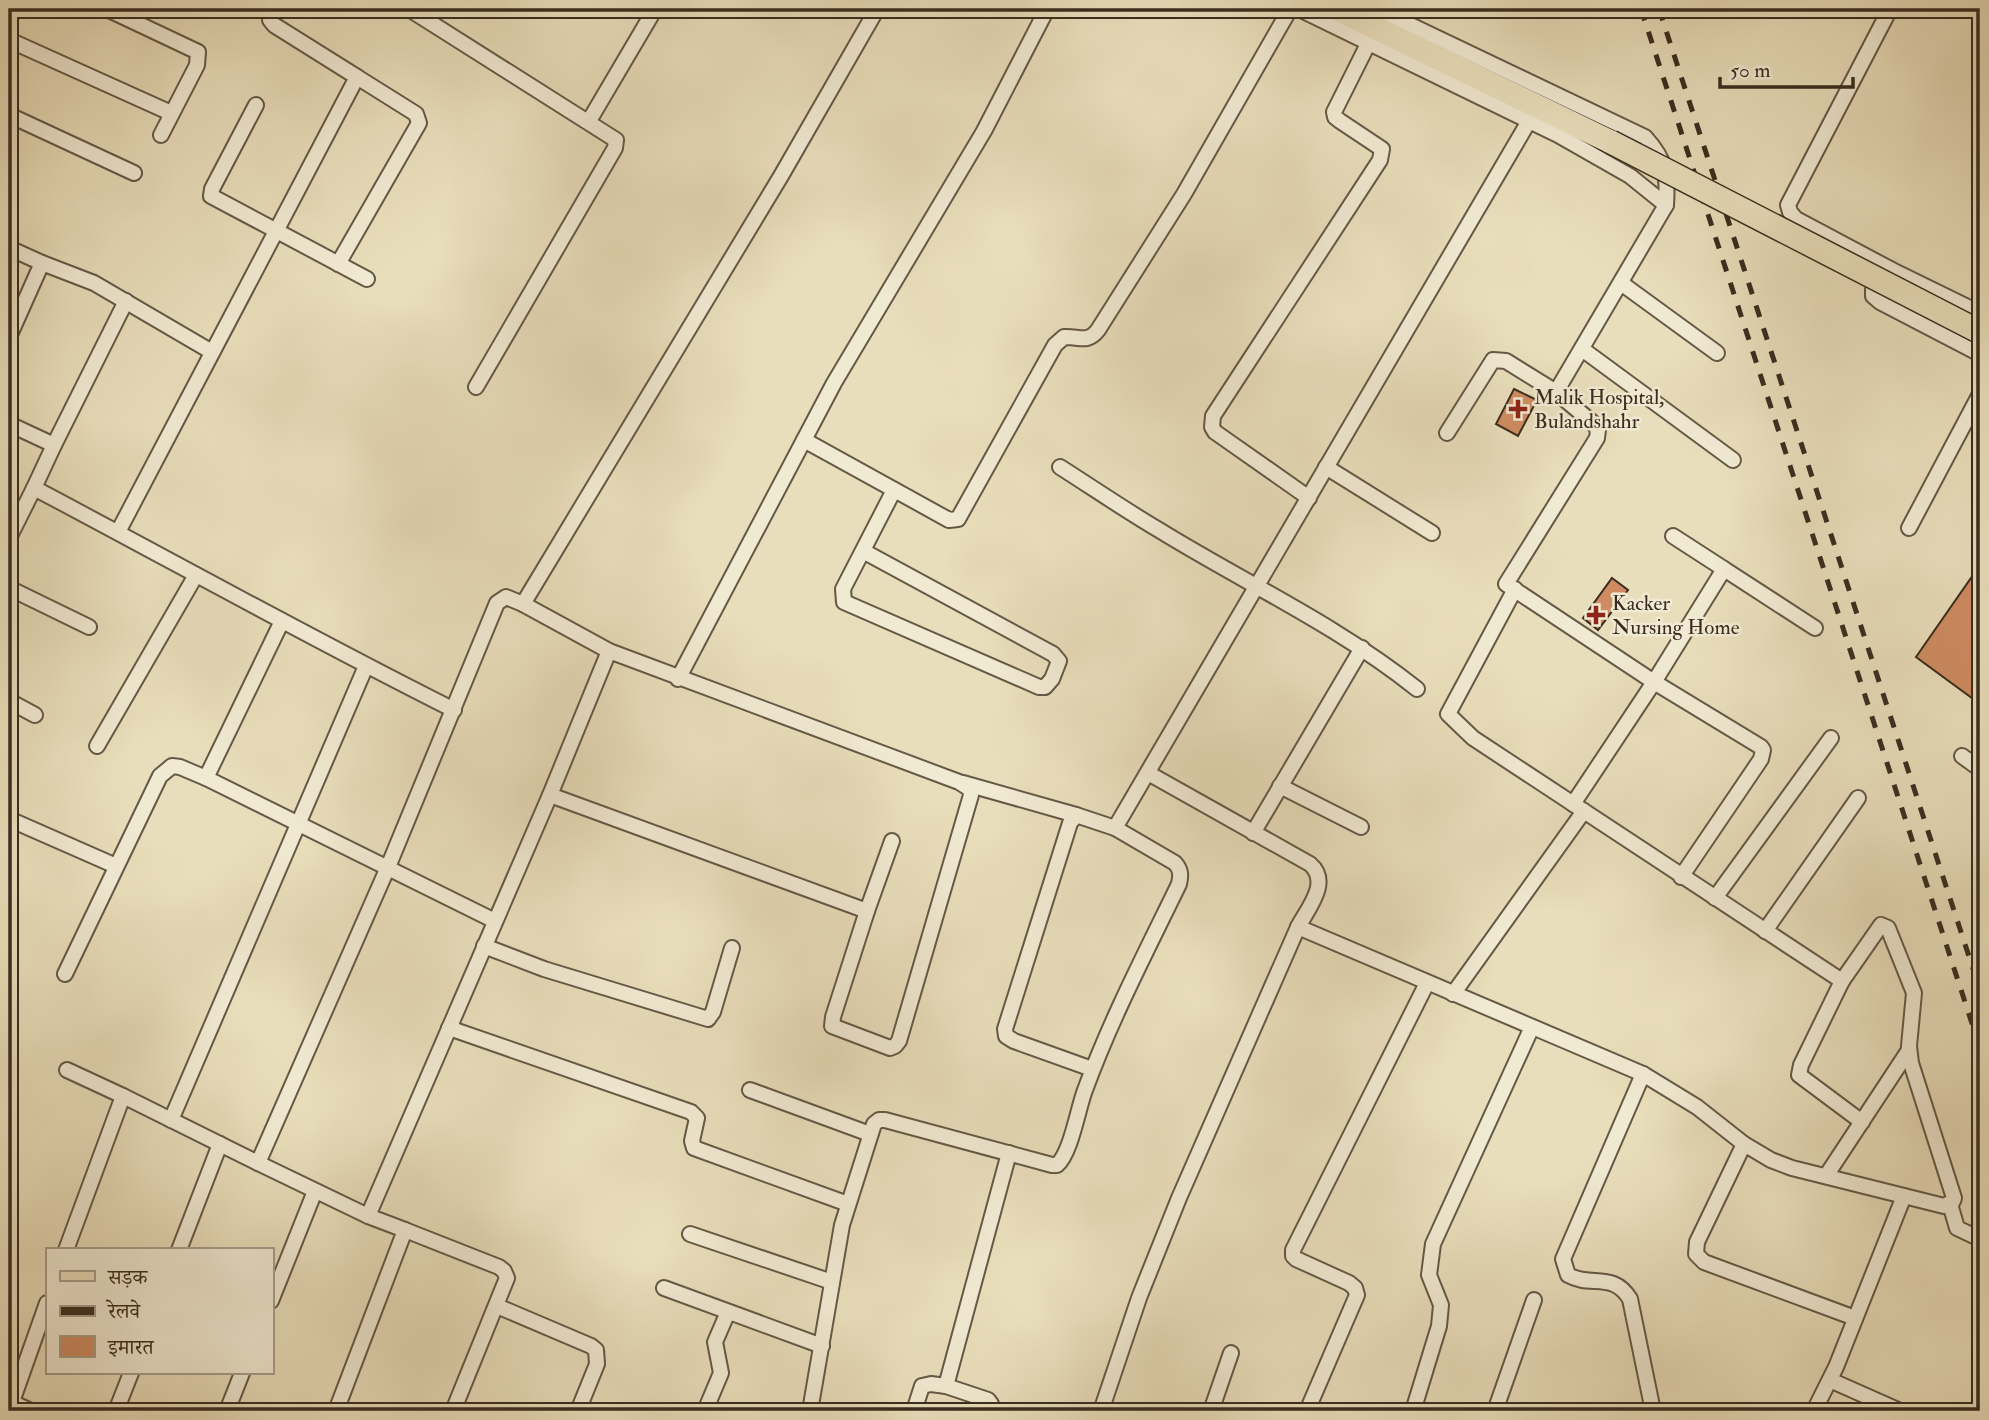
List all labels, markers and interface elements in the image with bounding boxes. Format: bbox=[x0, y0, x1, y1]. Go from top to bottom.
scale bar bbox=[1720, 46, 1853, 90]
text: 50 m bbox=[1730, 57, 1771, 84]
place label: Malik Hospital, Bulandshahr bbox=[1534, 384, 1664, 435]
marker: Malik Hospital, Bulandshahr bbox=[1508, 399, 1528, 419]
place label: Kacker Nursing Home bbox=[1612, 590, 1740, 641]
marker: Kacker Nursing Home bbox=[1586, 605, 1606, 625]
legend bbox=[46, 1248, 273, 1374]
text: सड़क bbox=[107, 1264, 148, 1291]
text: रेलवे bbox=[105, 1298, 142, 1325]
text: इमारत bbox=[107, 1334, 155, 1361]

